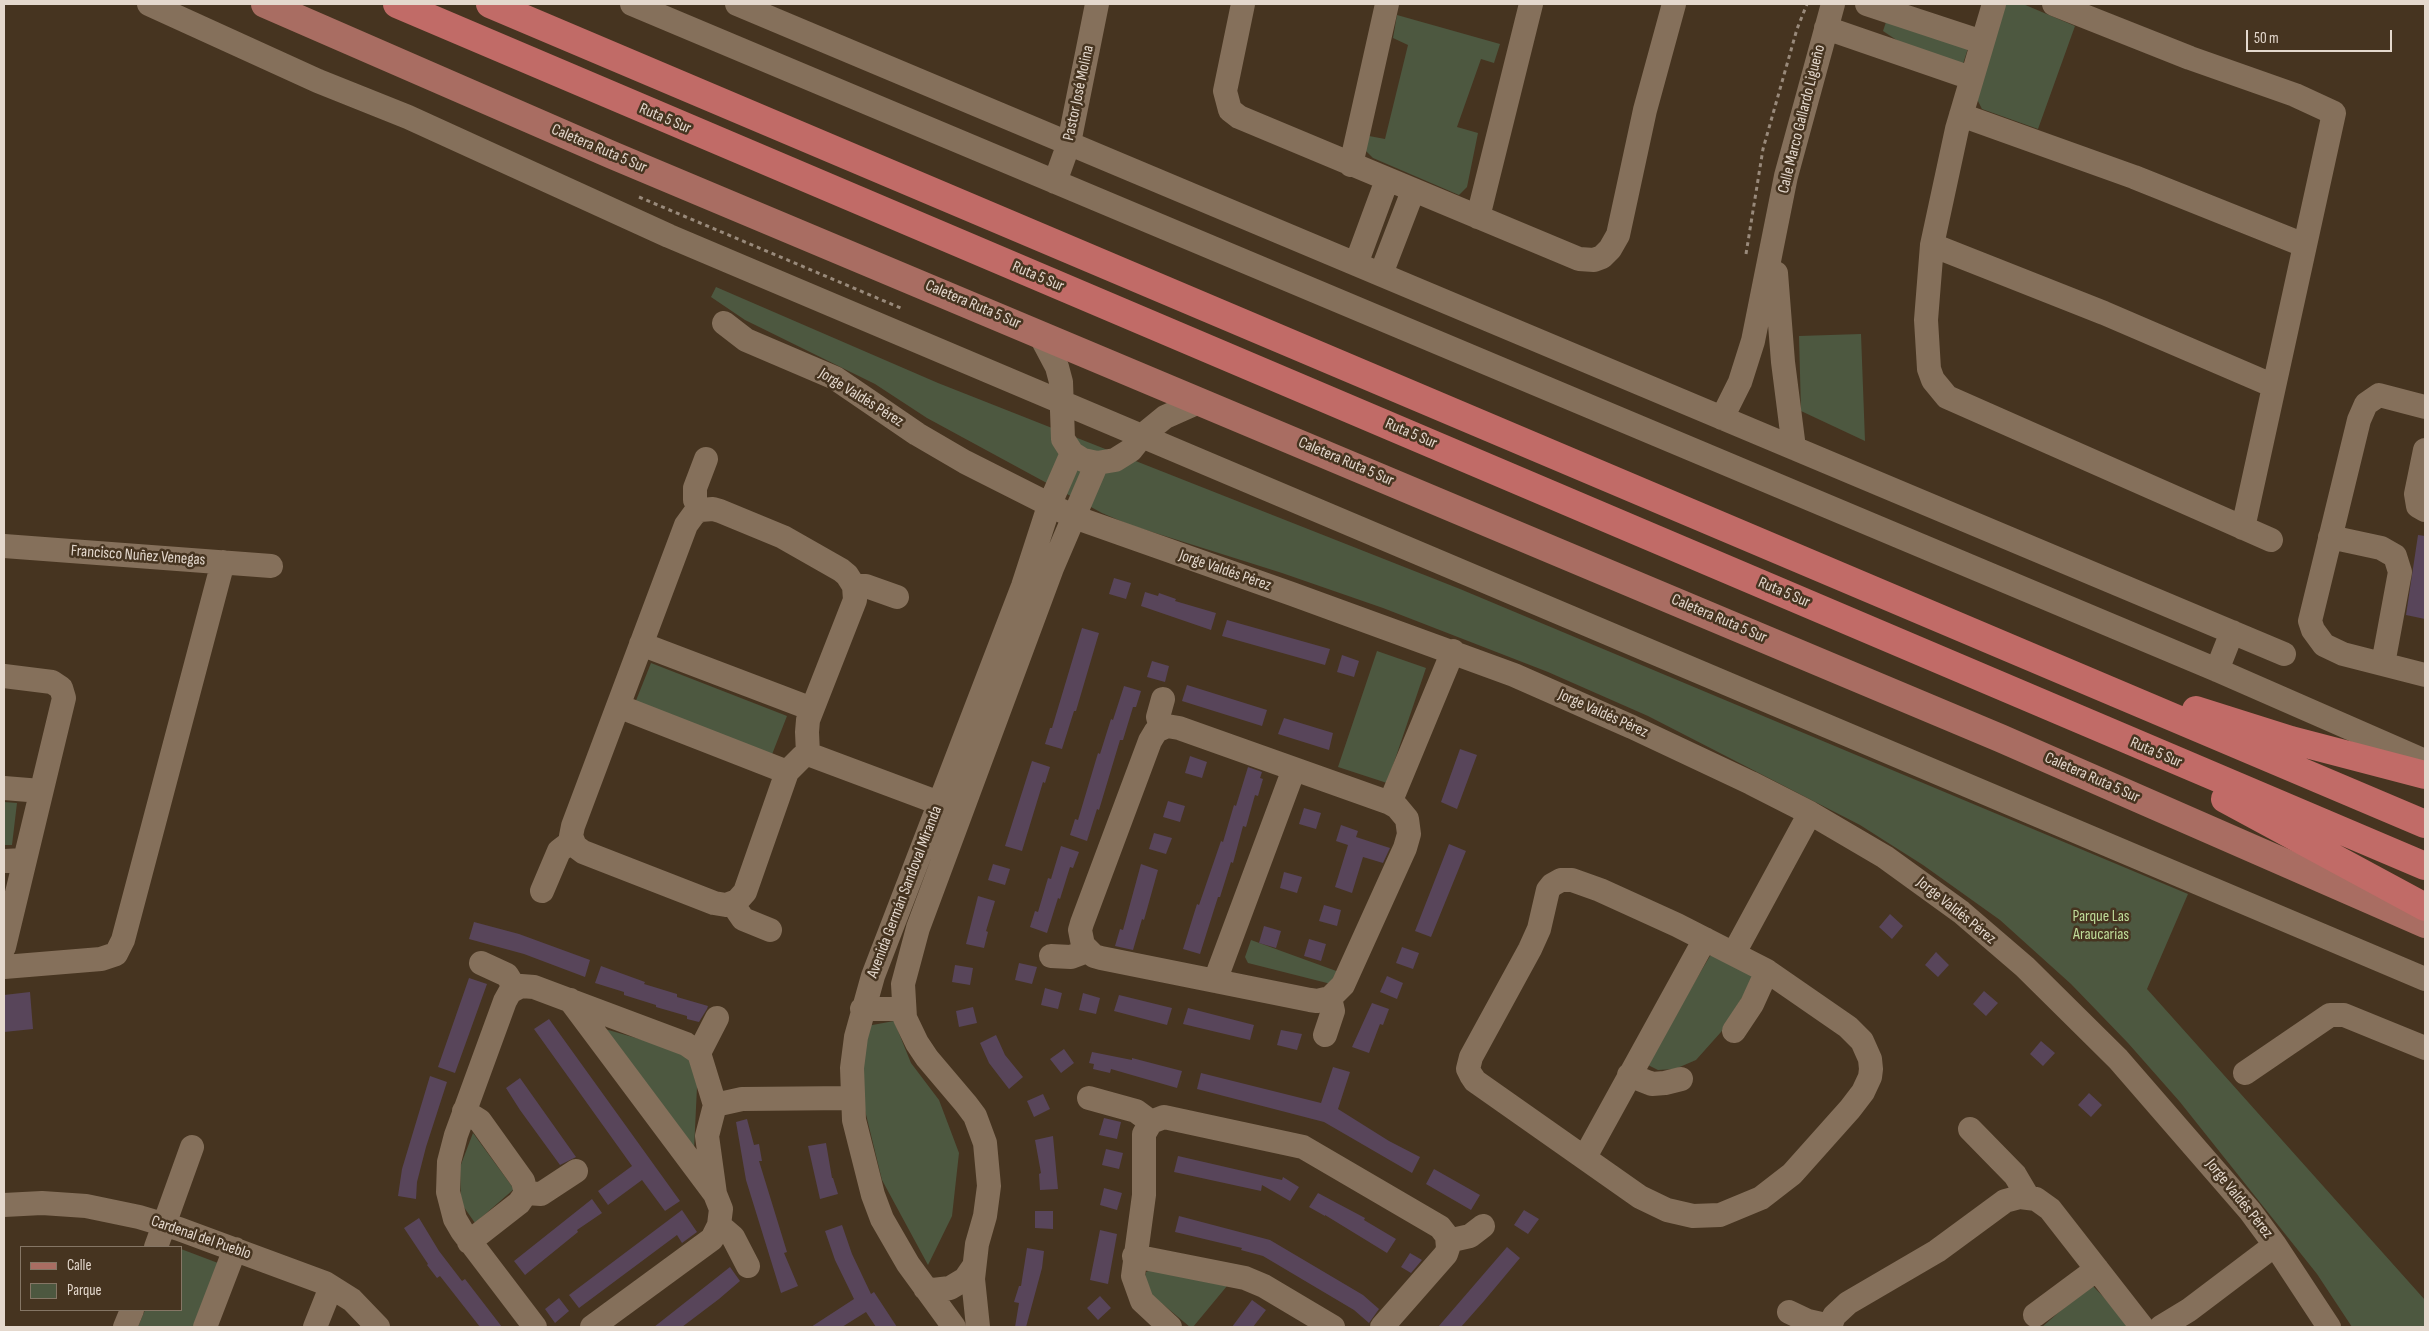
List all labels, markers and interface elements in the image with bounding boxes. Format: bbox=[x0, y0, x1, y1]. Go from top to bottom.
scale bar bbox=[2249, 20, 2395, 52]
text: 50 m bbox=[2254, 29, 2279, 48]
street label: Calle Marco Gallardo Ligueño bbox=[1774, 43, 1830, 195]
street label: Pastor José Molina bbox=[1060, 44, 1098, 142]
street label: Ruta 5 Sur bbox=[636, 99, 694, 139]
street label: Caletera Ruta 5 Sur bbox=[548, 120, 650, 178]
street label: Ruta 5 Sur bbox=[1009, 257, 1067, 297]
street label: Caletera Ruta 5 Sur bbox=[922, 276, 1024, 334]
street label: Jorge Valdés Pérez bbox=[815, 364, 907, 432]
street label: Ruta 5 Sur bbox=[1382, 414, 1440, 454]
street label: Caletera Ruta 5 Sur bbox=[1295, 433, 1397, 491]
street label: Francisco Nuñez Venegas bbox=[70, 542, 206, 570]
street label: Jorge Valdés Pérez bbox=[1176, 546, 1274, 596]
street label: Ruta 5 Sur bbox=[1755, 573, 1813, 613]
street label: Caletera Ruta 5 Sur bbox=[1668, 590, 1770, 648]
street label: Jorge Valdés Pérez bbox=[1555, 686, 1651, 742]
street label: Ruta 5 Sur bbox=[2127, 733, 2185, 773]
street label: Caletera Ruta 5 Sur bbox=[2042, 749, 2142, 807]
street label: Avenida Germán Sandoval Miranda bbox=[863, 803, 947, 981]
street label: Jorge Valdés Pérez bbox=[1913, 873, 1999, 949]
park label: Parque Las Araucarias bbox=[2072, 907, 2130, 945]
street label: Jorge Valdés Pérez bbox=[2201, 1156, 2277, 1242]
street label: Cardenal del Pueblo bbox=[149, 1212, 253, 1264]
legend bbox=[20, 1246, 182, 1311]
text: Calle bbox=[67, 1256, 91, 1275]
text: Parque bbox=[67, 1281, 102, 1300]

